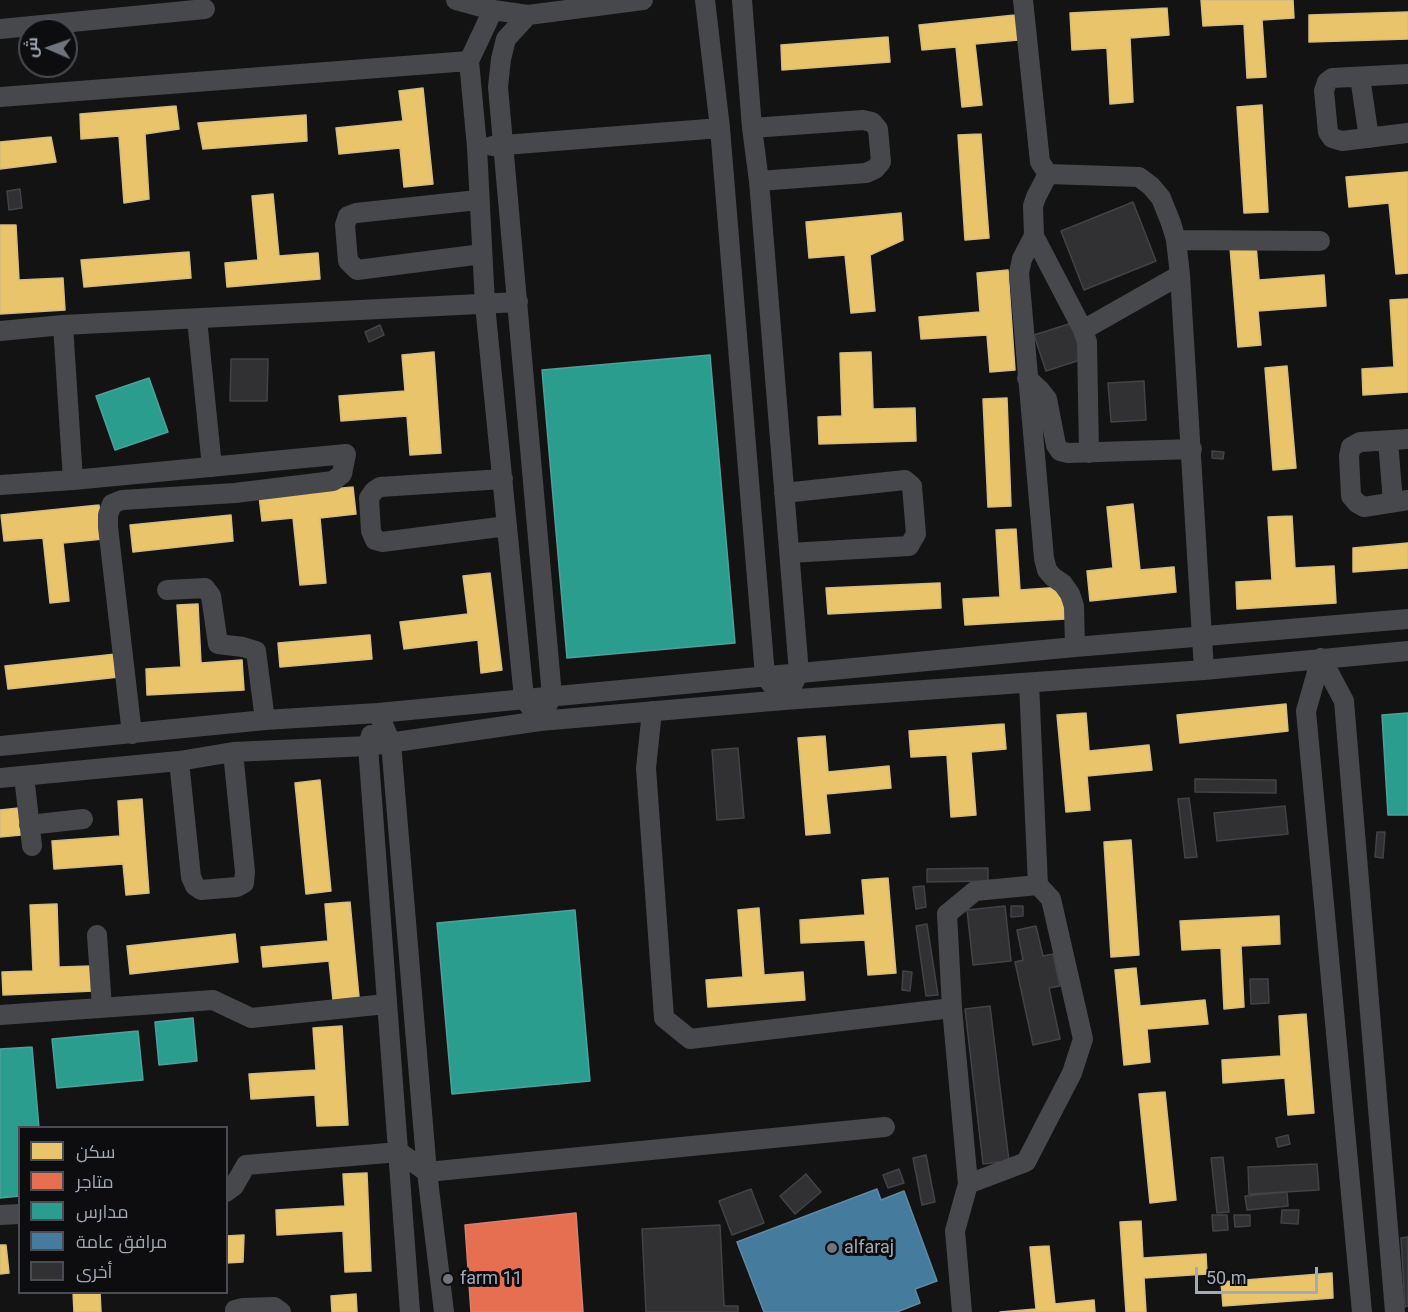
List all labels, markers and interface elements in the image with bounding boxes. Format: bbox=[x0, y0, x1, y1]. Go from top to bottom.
north arrow bbox=[18, 18, 78, 78]
text: ش bbox=[22, 37, 41, 58]
legend bbox=[18, 1126, 228, 1294]
text: سكن bbox=[76, 1141, 115, 1162]
text: متاجر bbox=[76, 1171, 114, 1192]
text: مدارس bbox=[76, 1201, 129, 1222]
text: مرافق عامة bbox=[76, 1231, 167, 1252]
place label: alfaraj bbox=[844, 1237, 894, 1259]
marker: alfaraj bbox=[825, 1241, 839, 1255]
scale bar bbox=[1198, 1255, 1321, 1293]
text: أخرى bbox=[76, 1261, 112, 1282]
text: 50 m bbox=[1206, 1267, 1246, 1288]
place label: farm 11 bbox=[460, 1268, 523, 1290]
marker: farm 11 bbox=[441, 1272, 455, 1286]

